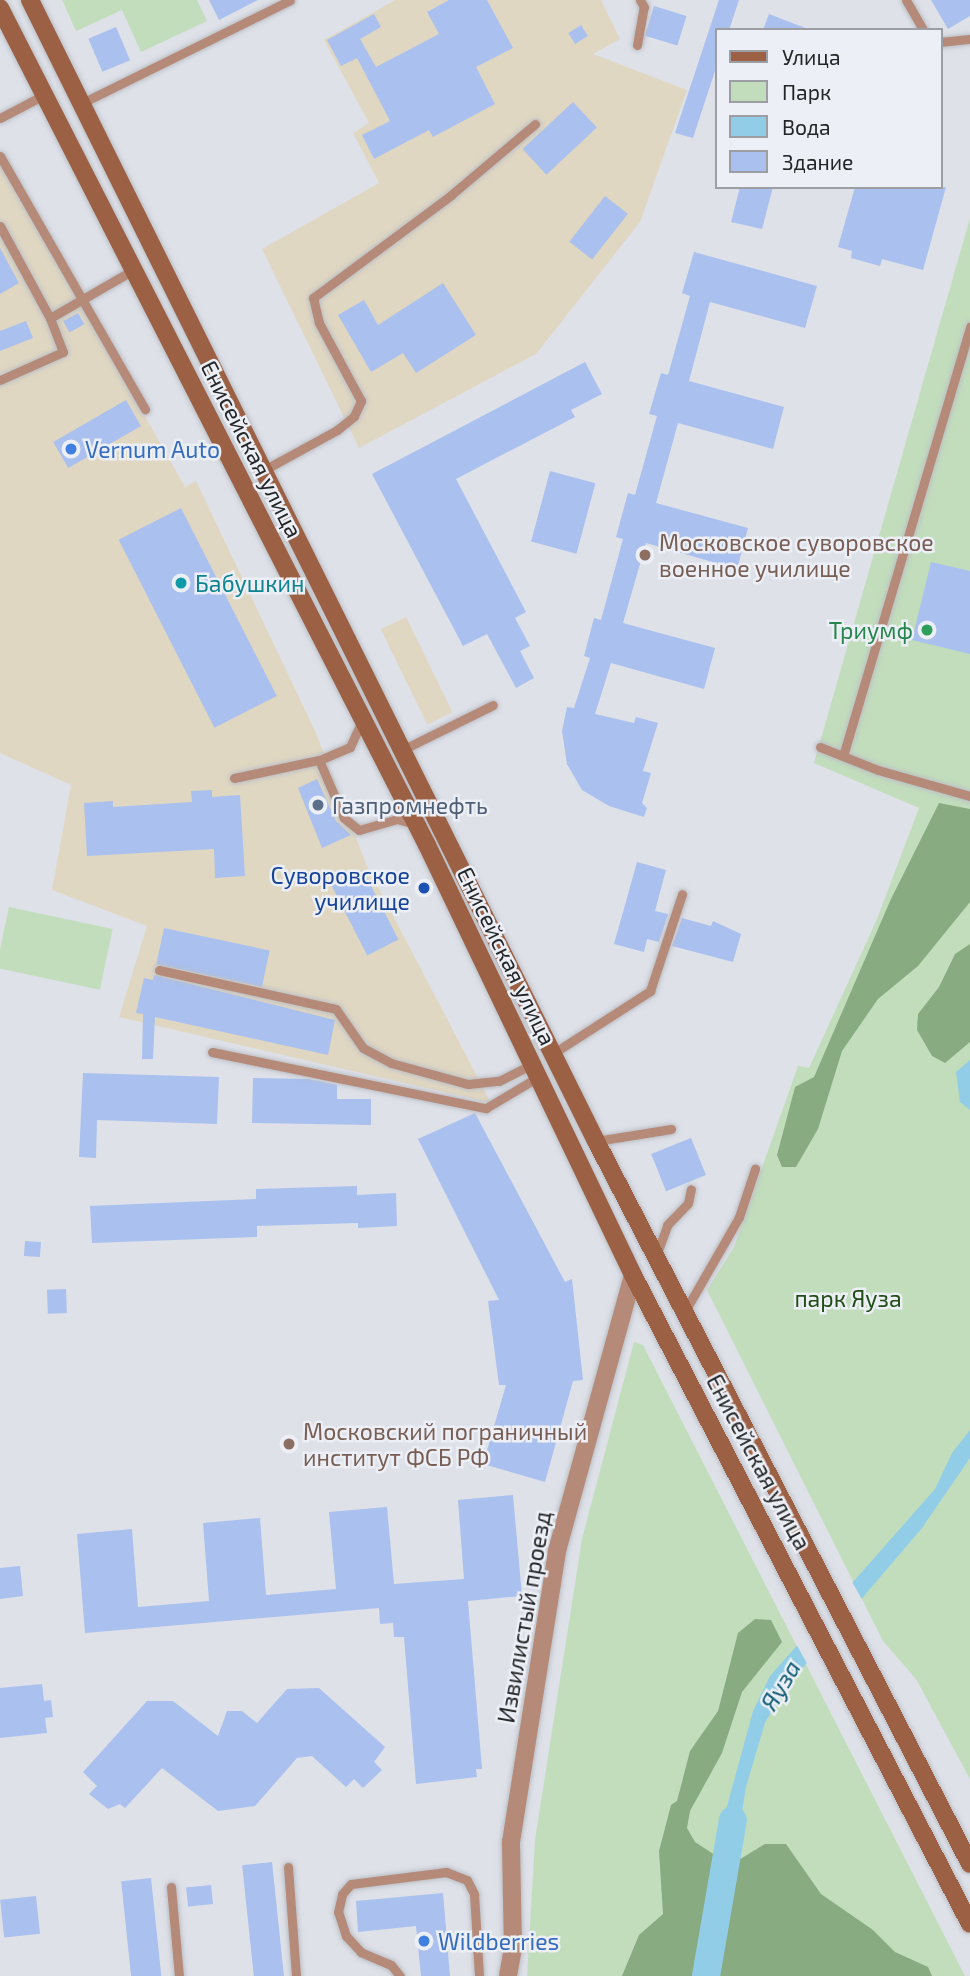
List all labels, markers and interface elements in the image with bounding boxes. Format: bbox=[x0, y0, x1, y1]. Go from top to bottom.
legend bbox=[715, 28, 942, 189]
text: Улица bbox=[782, 44, 841, 69]
text: Парк bbox=[782, 79, 831, 104]
text: Вода bbox=[782, 114, 831, 139]
text: Здание bbox=[782, 149, 853, 174]
street label: Енисейская улица bbox=[195, 356, 309, 542]
place label: Vernum Auto bbox=[85, 435, 221, 463]
marker: Vernum Auto bbox=[63, 441, 79, 457]
place label: Московское суворовское военное училище bbox=[659, 528, 934, 582]
marker: Московское суворовское военное училище bbox=[637, 547, 653, 563]
place label: Бабушкин bbox=[195, 569, 305, 597]
marker: Бабушкин bbox=[173, 575, 189, 591]
place label: Триумф bbox=[829, 616, 913, 644]
marker: Триумф bbox=[919, 622, 935, 638]
place label: Газпромнефть bbox=[332, 791, 488, 819]
marker: Газпромнефть bbox=[310, 797, 326, 813]
place label: Суворовское училище bbox=[271, 861, 410, 915]
street label: Енисейская улица bbox=[452, 862, 562, 1050]
marker: Суворовское училище bbox=[416, 880, 432, 896]
park label: парк Яуза bbox=[794, 1284, 902, 1312]
street label: Енисейская улица bbox=[701, 1369, 817, 1555]
place label: Московский пограничный институт ФСБ РФ bbox=[303, 1417, 587, 1471]
marker: Московский пограничный институт ФСБ РФ bbox=[281, 1436, 297, 1452]
street label: Извилистый проезд bbox=[492, 1509, 556, 1725]
water label: Яуза bbox=[754, 1655, 806, 1715]
place label: Wildberries bbox=[438, 1927, 559, 1955]
marker: Wildberries bbox=[416, 1933, 432, 1949]

